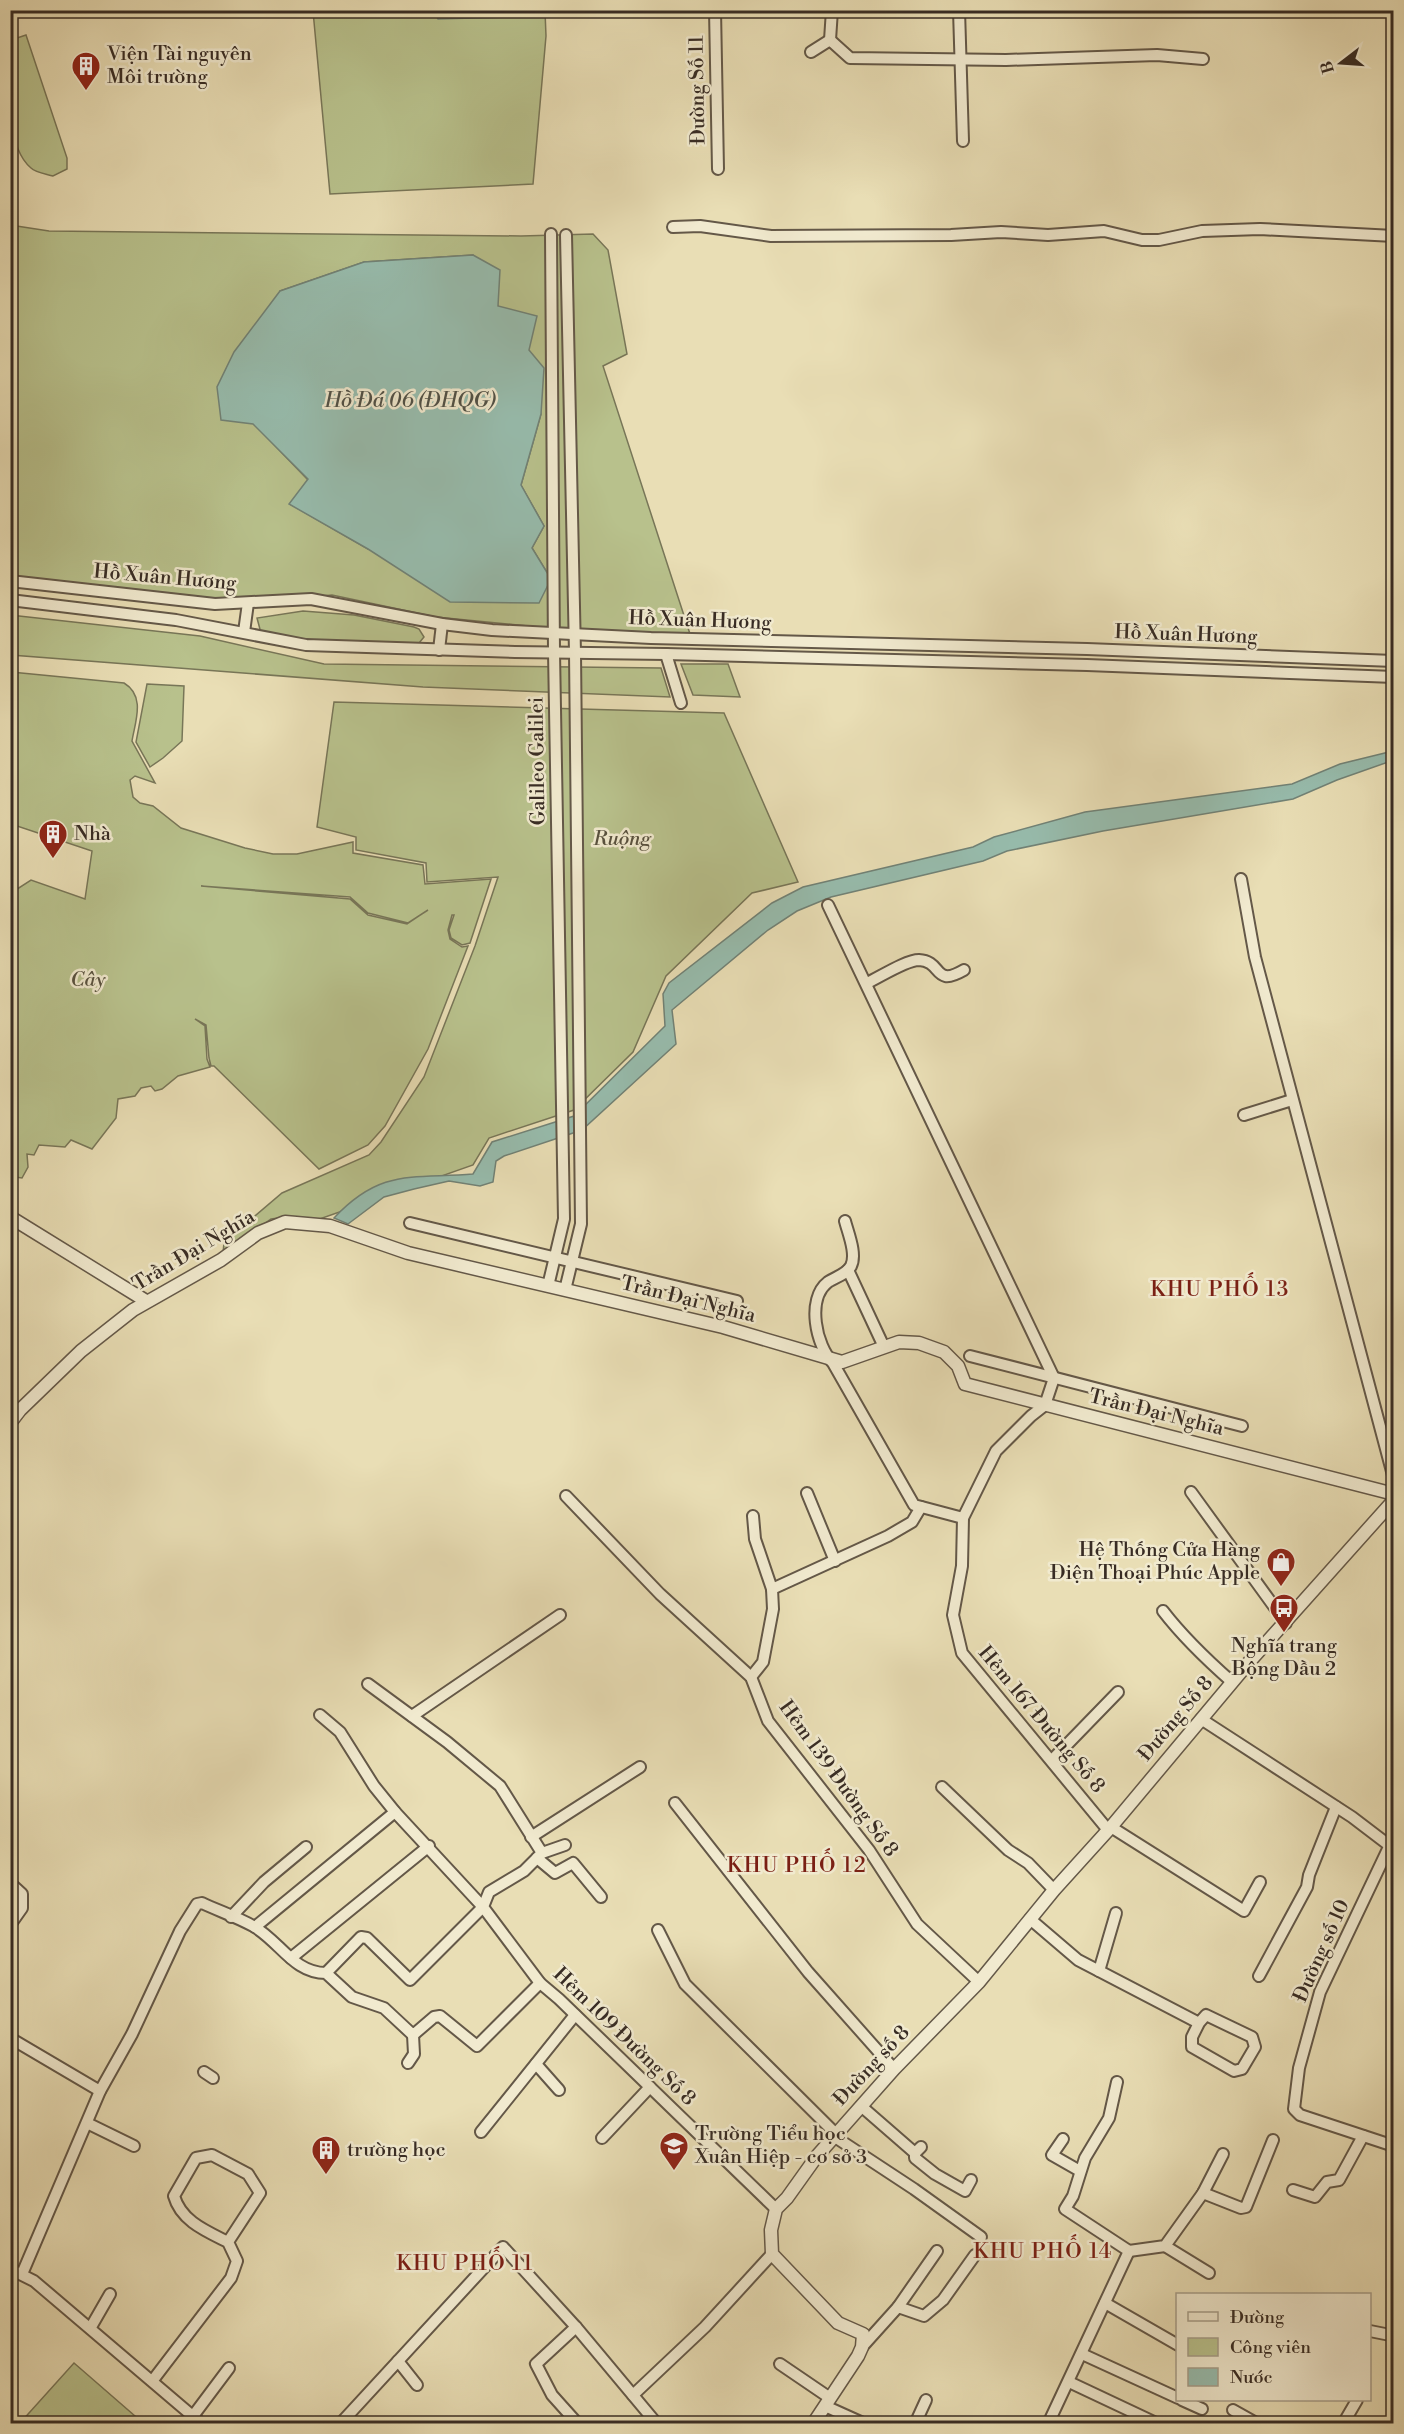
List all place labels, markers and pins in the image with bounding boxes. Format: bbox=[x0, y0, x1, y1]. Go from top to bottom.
place label: Viện Tài nguyên Môi trường bbox=[106, 42, 252, 90]
building icon: Viện Tài nguyên Môi trường bbox=[70, 50, 102, 92]
building icon: Nhà bbox=[37, 818, 69, 860]
place label: Nhà bbox=[74, 822, 112, 847]
place label: Hệ Thống Cửa Hàng Điện Thoại Phúc Apple bbox=[1050, 1538, 1261, 1586]
shop icon: Hệ Thống Cửa Hàng Điện Thoại Phúc Apple bbox=[1265, 1546, 1297, 1588]
bus stop icon: Nghĩa trang Bộng Dầu 2 bbox=[1268, 1592, 1300, 1634]
place label: Nghĩa trang Bộng Dầu 2 bbox=[1231, 1634, 1338, 1682]
place label: Trường Tiểu học Xuân Hiệp - cơ sở 3 bbox=[694, 2122, 867, 2170]
school or university icon: Trường Tiểu học Xuân Hiệp - cơ sở 3 bbox=[658, 2130, 690, 2172]
building icon: trường học bbox=[310, 2134, 342, 2176]
place label: trường học bbox=[347, 2138, 446, 2163]

